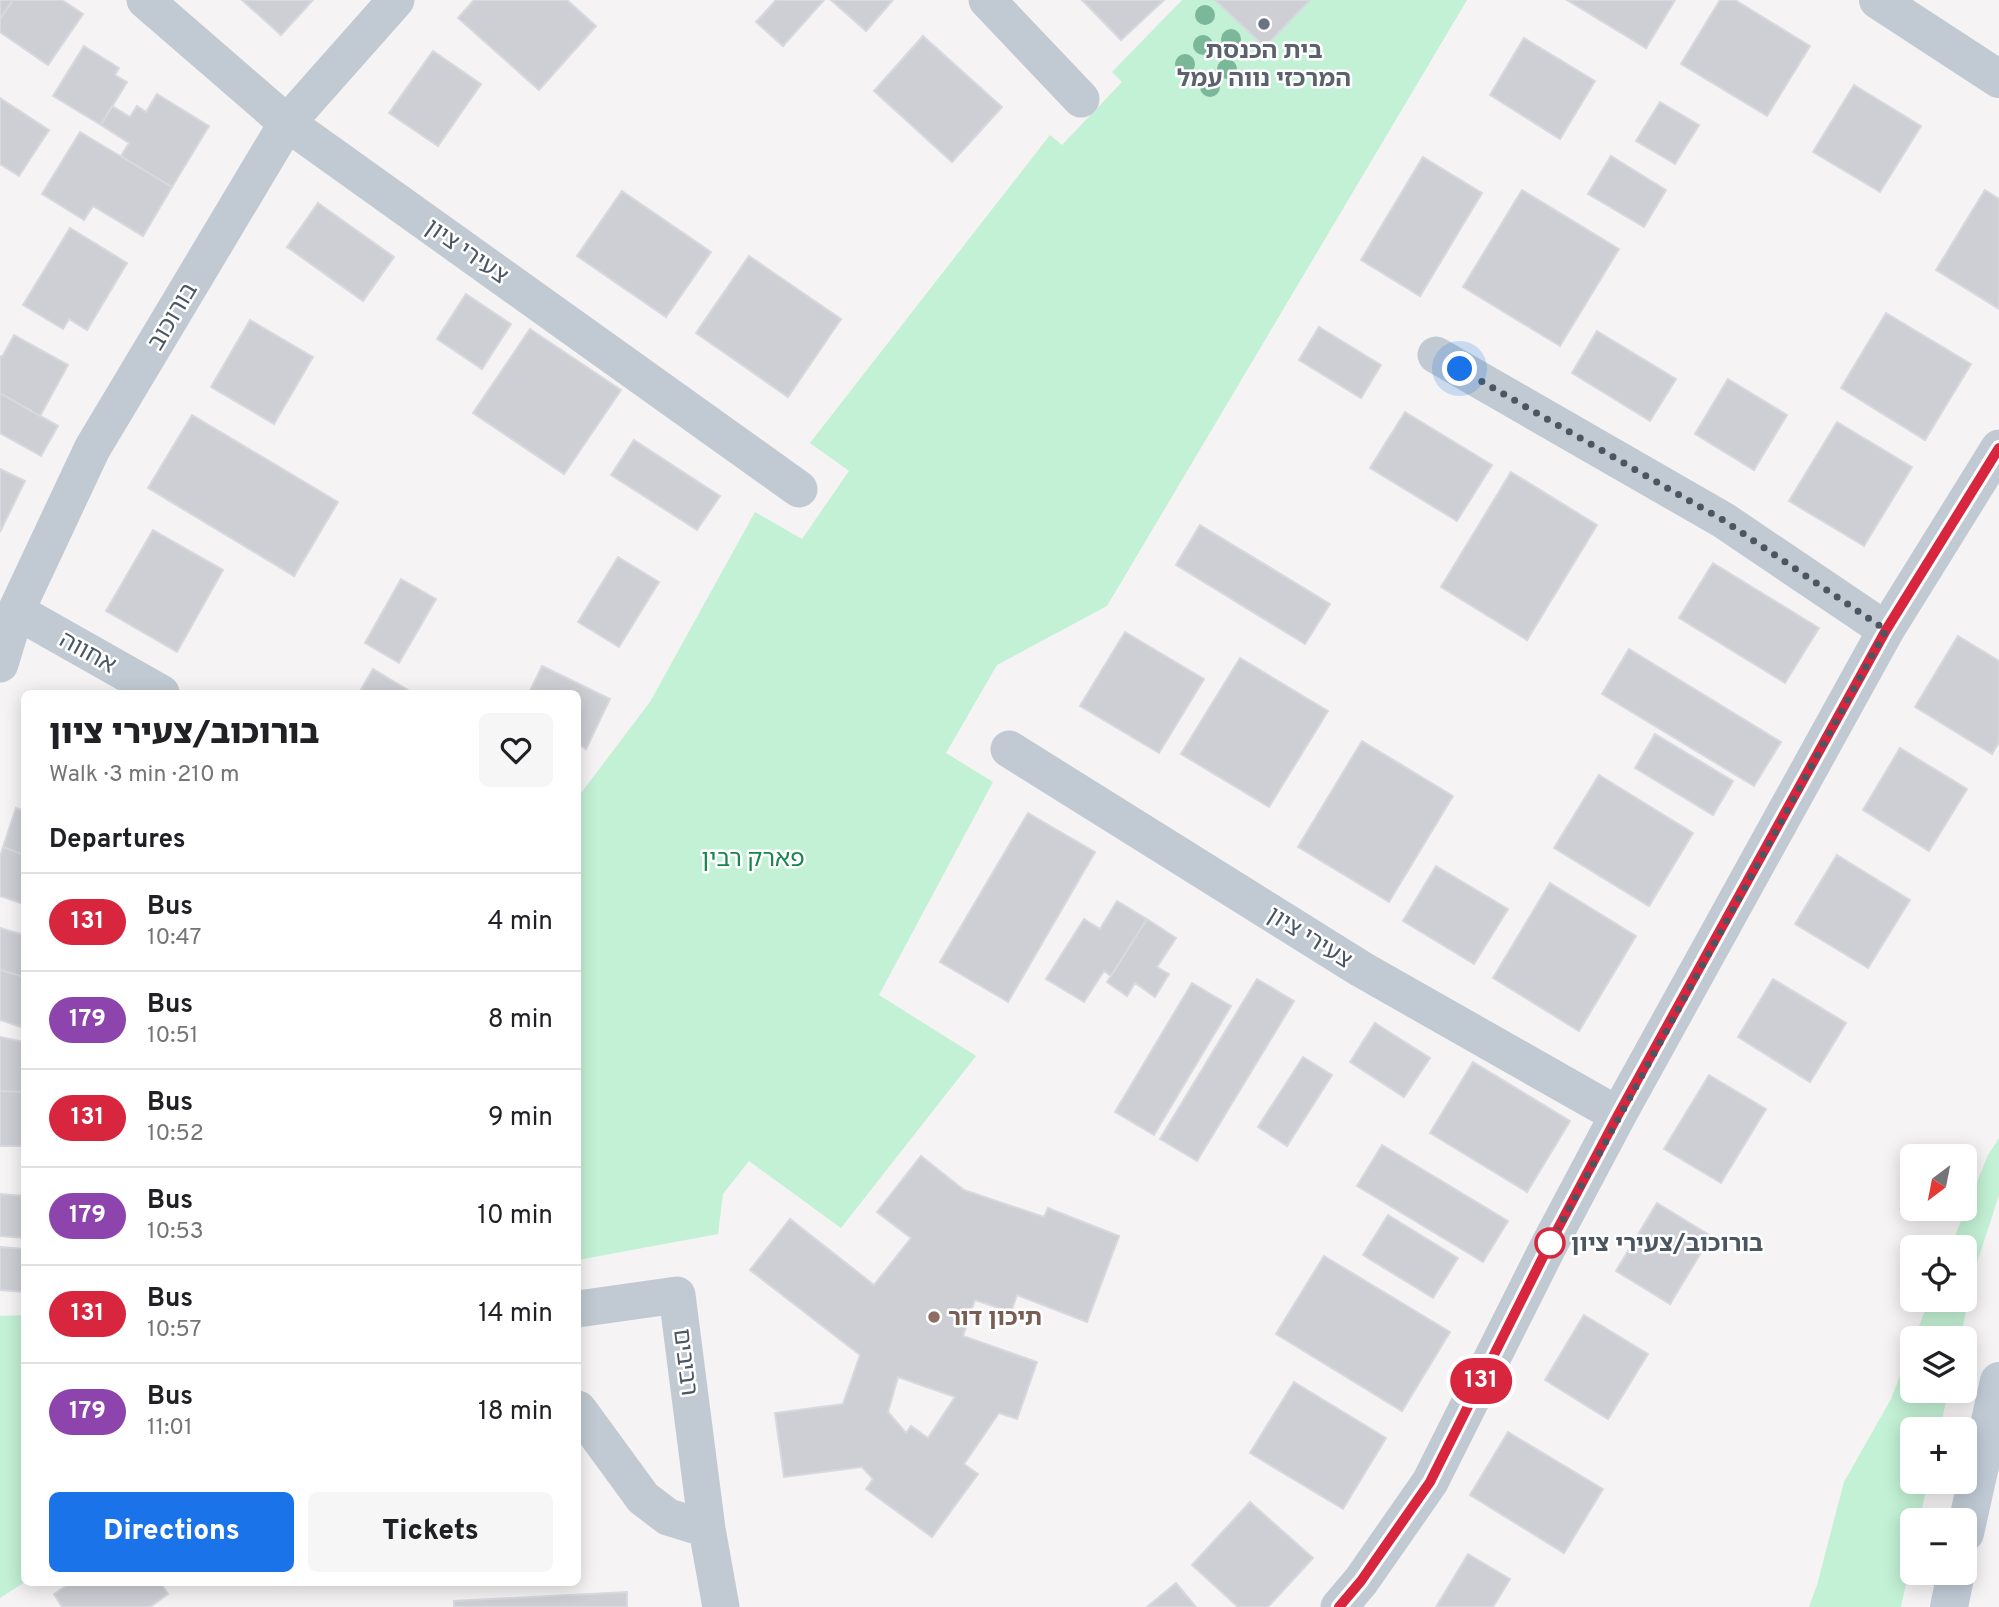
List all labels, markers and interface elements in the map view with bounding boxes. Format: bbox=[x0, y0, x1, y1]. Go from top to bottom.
marker: בית הכנסת המרכזי נווה עמל bbox=[1256, 16, 1272, 32]
place label: בית הכנסת המרכזי נווה עמל bbox=[1177, 37, 1351, 95]
street label: צעירי ציון bbox=[419, 213, 513, 292]
street label: בורוכוב bbox=[142, 278, 206, 356]
your location bbox=[1442, 351, 1477, 386]
street label: אחווה bbox=[53, 626, 121, 682]
button: heart bbox=[479, 713, 553, 787]
text: בורוכוב/צעירי ציון bbox=[49, 714, 319, 756]
text: Walk · 3 min · 210 m bbox=[49, 761, 240, 790]
text: Departures bbox=[49, 824, 186, 857]
park label: פארק רבין bbox=[701, 845, 805, 875]
text: Bus bbox=[147, 891, 193, 924]
street label: צעירי ציון bbox=[1261, 901, 1357, 976]
text: 4 min bbox=[487, 906, 553, 939]
text: 131 bbox=[71, 907, 104, 937]
text: 10:47 bbox=[147, 924, 202, 953]
text: Bus bbox=[147, 989, 193, 1022]
text: 8 min bbox=[488, 1004, 553, 1037]
text: 179 bbox=[69, 1005, 106, 1035]
text: 10:51 bbox=[147, 1022, 198, 1051]
text: Bus bbox=[147, 1087, 193, 1120]
text: 9 min bbox=[488, 1102, 553, 1135]
text: 131 bbox=[71, 1103, 104, 1133]
text: 10:52 bbox=[147, 1120, 204, 1149]
north arrow bbox=[1900, 1144, 1978, 1222]
map controls bbox=[1900, 1144, 1977, 1585]
text: Bus bbox=[147, 1185, 193, 1218]
text: 10 min bbox=[477, 1200, 553, 1233]
text: 179 bbox=[69, 1201, 106, 1231]
text: 10:53 bbox=[147, 1218, 204, 1247]
marker: בורוכוב/צעירי ציון bbox=[1535, 1228, 1565, 1258]
place label: בורוכוב/צעירי ציון bbox=[1571, 1230, 1763, 1260]
button: locate bbox=[1900, 1235, 1977, 1312]
text: Bus bbox=[147, 1283, 193, 1316]
text: 14 min bbox=[478, 1298, 553, 1331]
text: 131 bbox=[71, 1299, 104, 1329]
place label: תיכון דור bbox=[948, 1304, 1042, 1334]
marker: תיכון דור bbox=[926, 1309, 942, 1325]
text: 10:57 bbox=[147, 1316, 202, 1345]
button: layers bbox=[1900, 1326, 1977, 1403]
street label: רביבים bbox=[665, 1327, 703, 1398]
line badge: 131 bbox=[1441, 1358, 1521, 1404]
text: 131 bbox=[1464, 1366, 1498, 1396]
text: Bus bbox=[147, 1381, 193, 1414]
text: 18 min bbox=[478, 1396, 553, 1429]
text: 179 bbox=[69, 1397, 106, 1427]
text: 11:01 bbox=[147, 1414, 193, 1443]
button: + bbox=[1900, 1417, 1977, 1494]
button: Directions bbox=[49, 1492, 294, 1572]
button: Tickets bbox=[308, 1492, 553, 1572]
button: − bbox=[1900, 1508, 1977, 1585]

